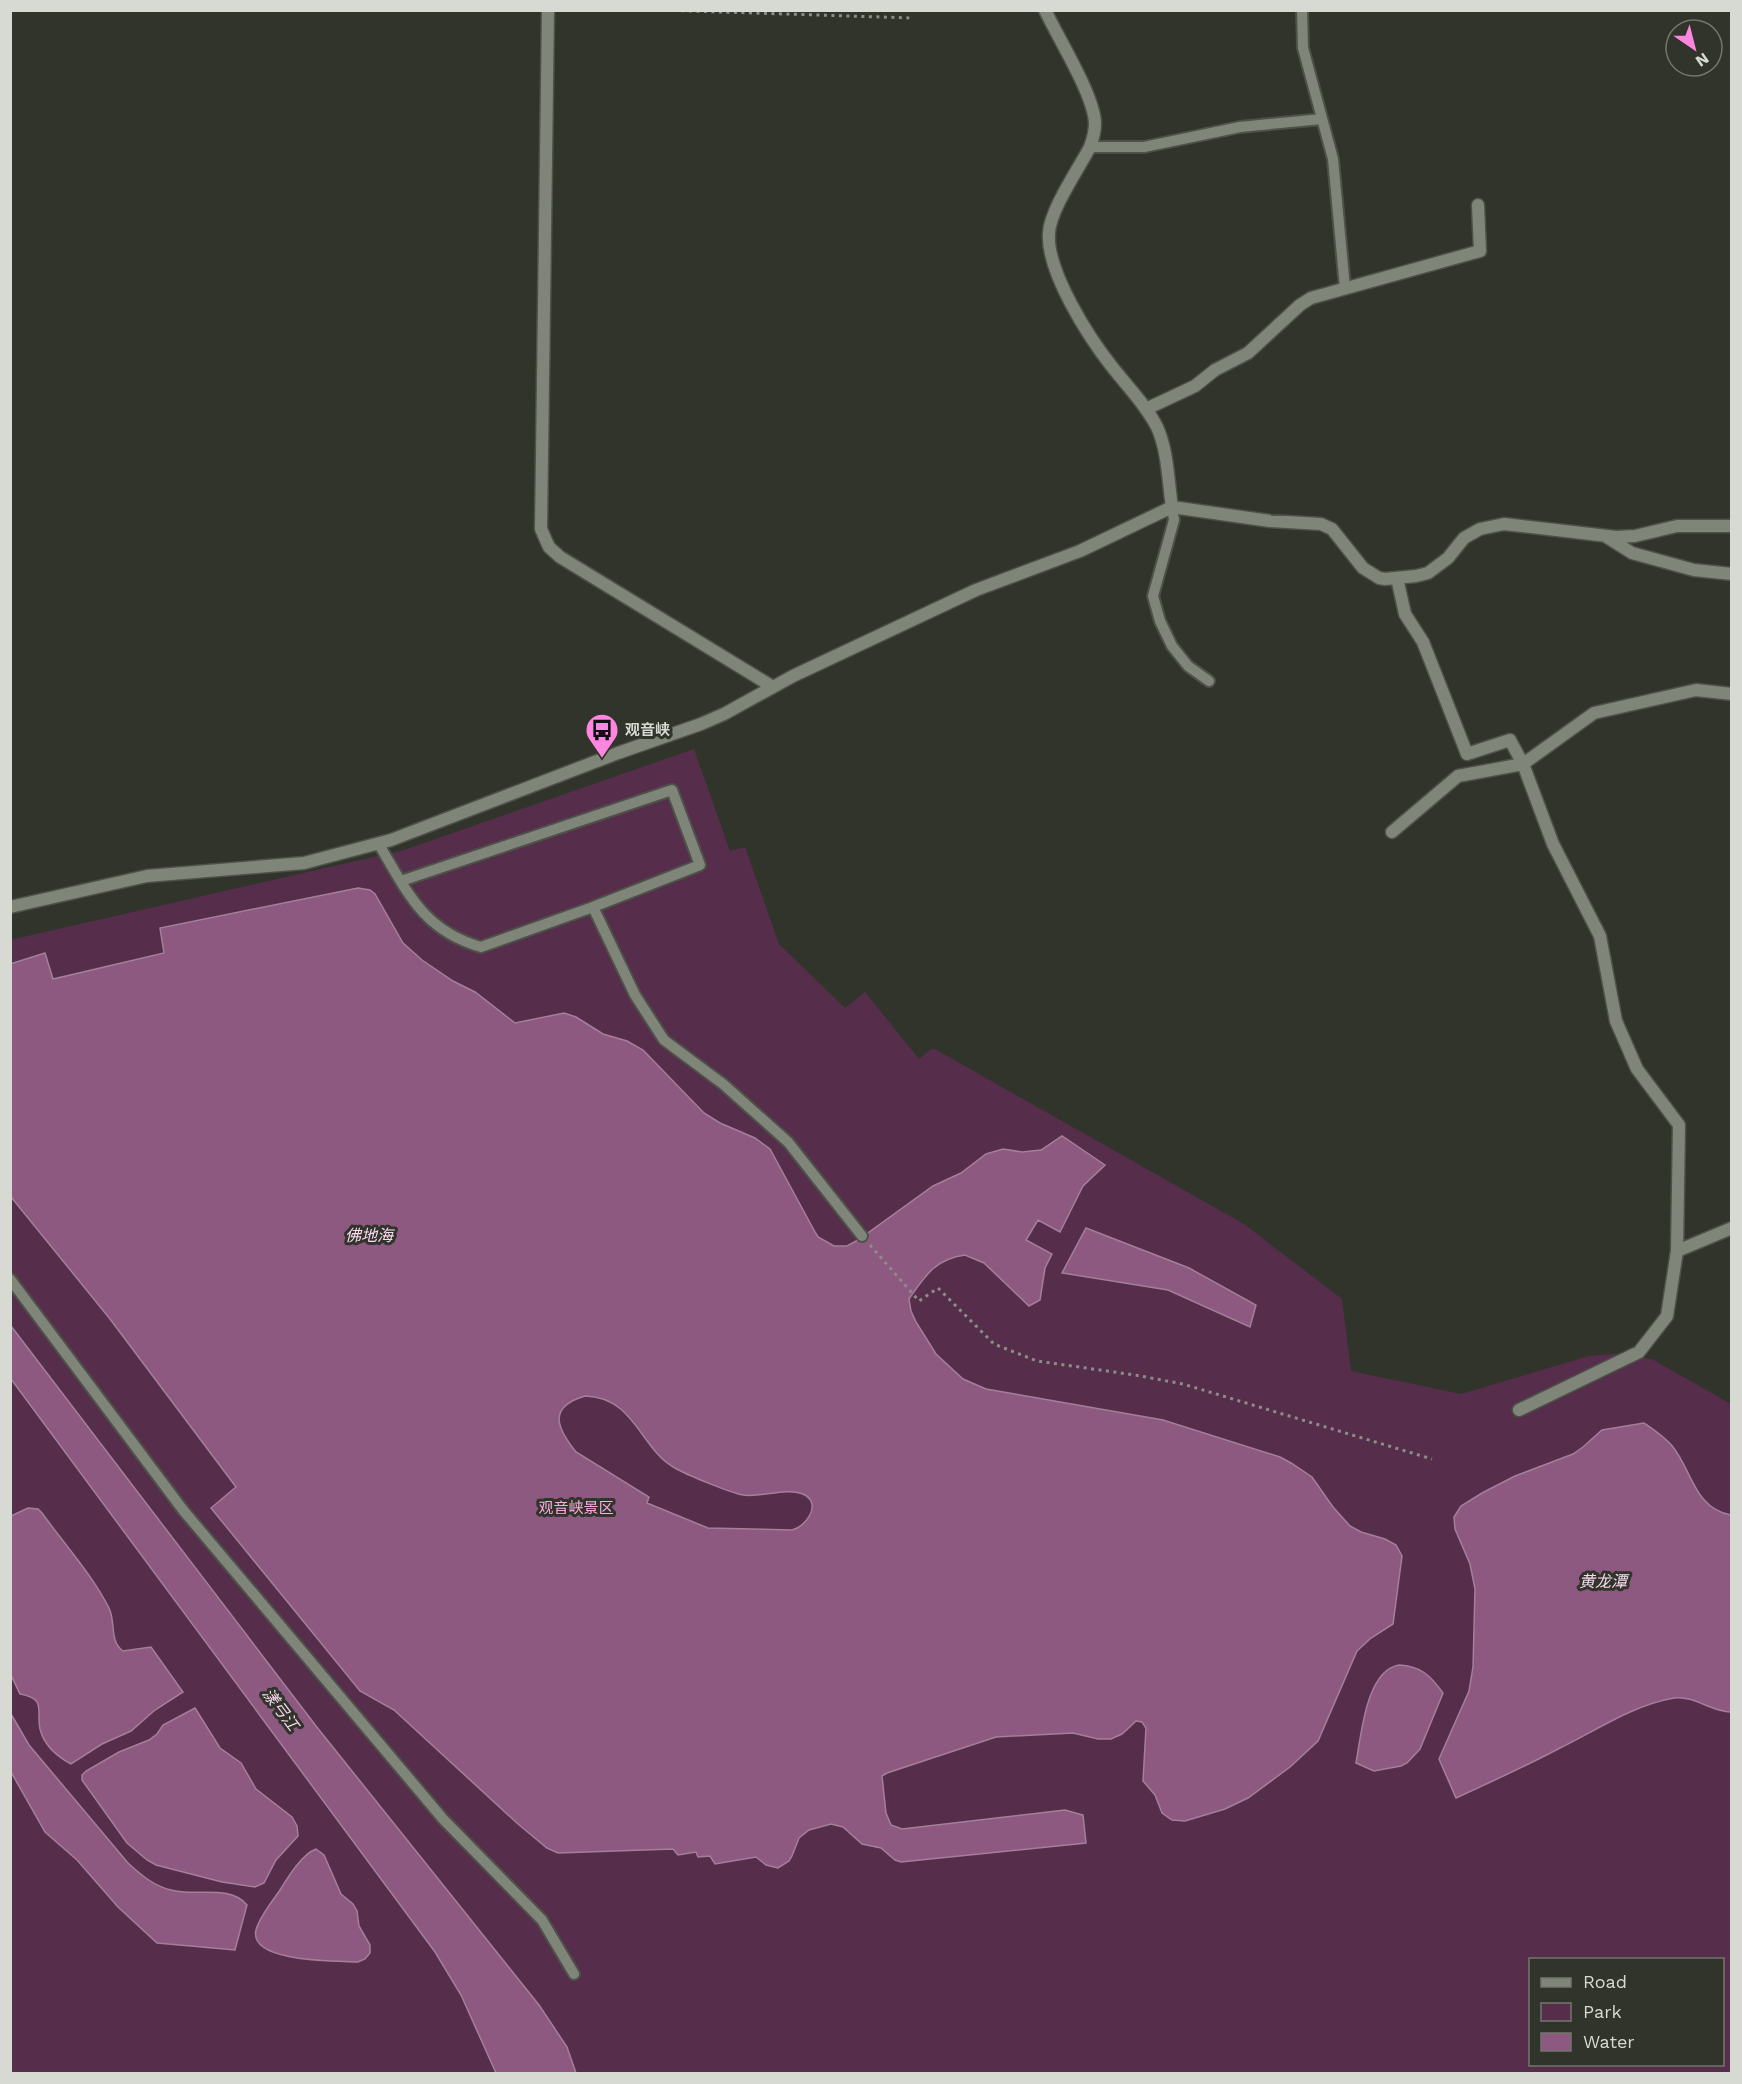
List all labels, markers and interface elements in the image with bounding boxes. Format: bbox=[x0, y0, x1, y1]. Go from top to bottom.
north arrow bbox=[1664, 18, 1724, 78]
text: N bbox=[1692, 49, 1713, 71]
bus stop icon: 观音峡 bbox=[584, 712, 620, 759]
place label: 观音峡 bbox=[625, 721, 670, 739]
water label: 佛地海 bbox=[345, 1226, 395, 1245]
park label: 观音峡景区 bbox=[538, 1499, 614, 1517]
water label: 黄龙潭 bbox=[1579, 1572, 1630, 1591]
water label: 漾弓江 bbox=[259, 1684, 304, 1736]
legend bbox=[1529, 1958, 1724, 2066]
text: Road bbox=[1583, 1971, 1627, 1992]
text: Park bbox=[1583, 2001, 1622, 2022]
text: Water bbox=[1583, 2031, 1635, 2052]

